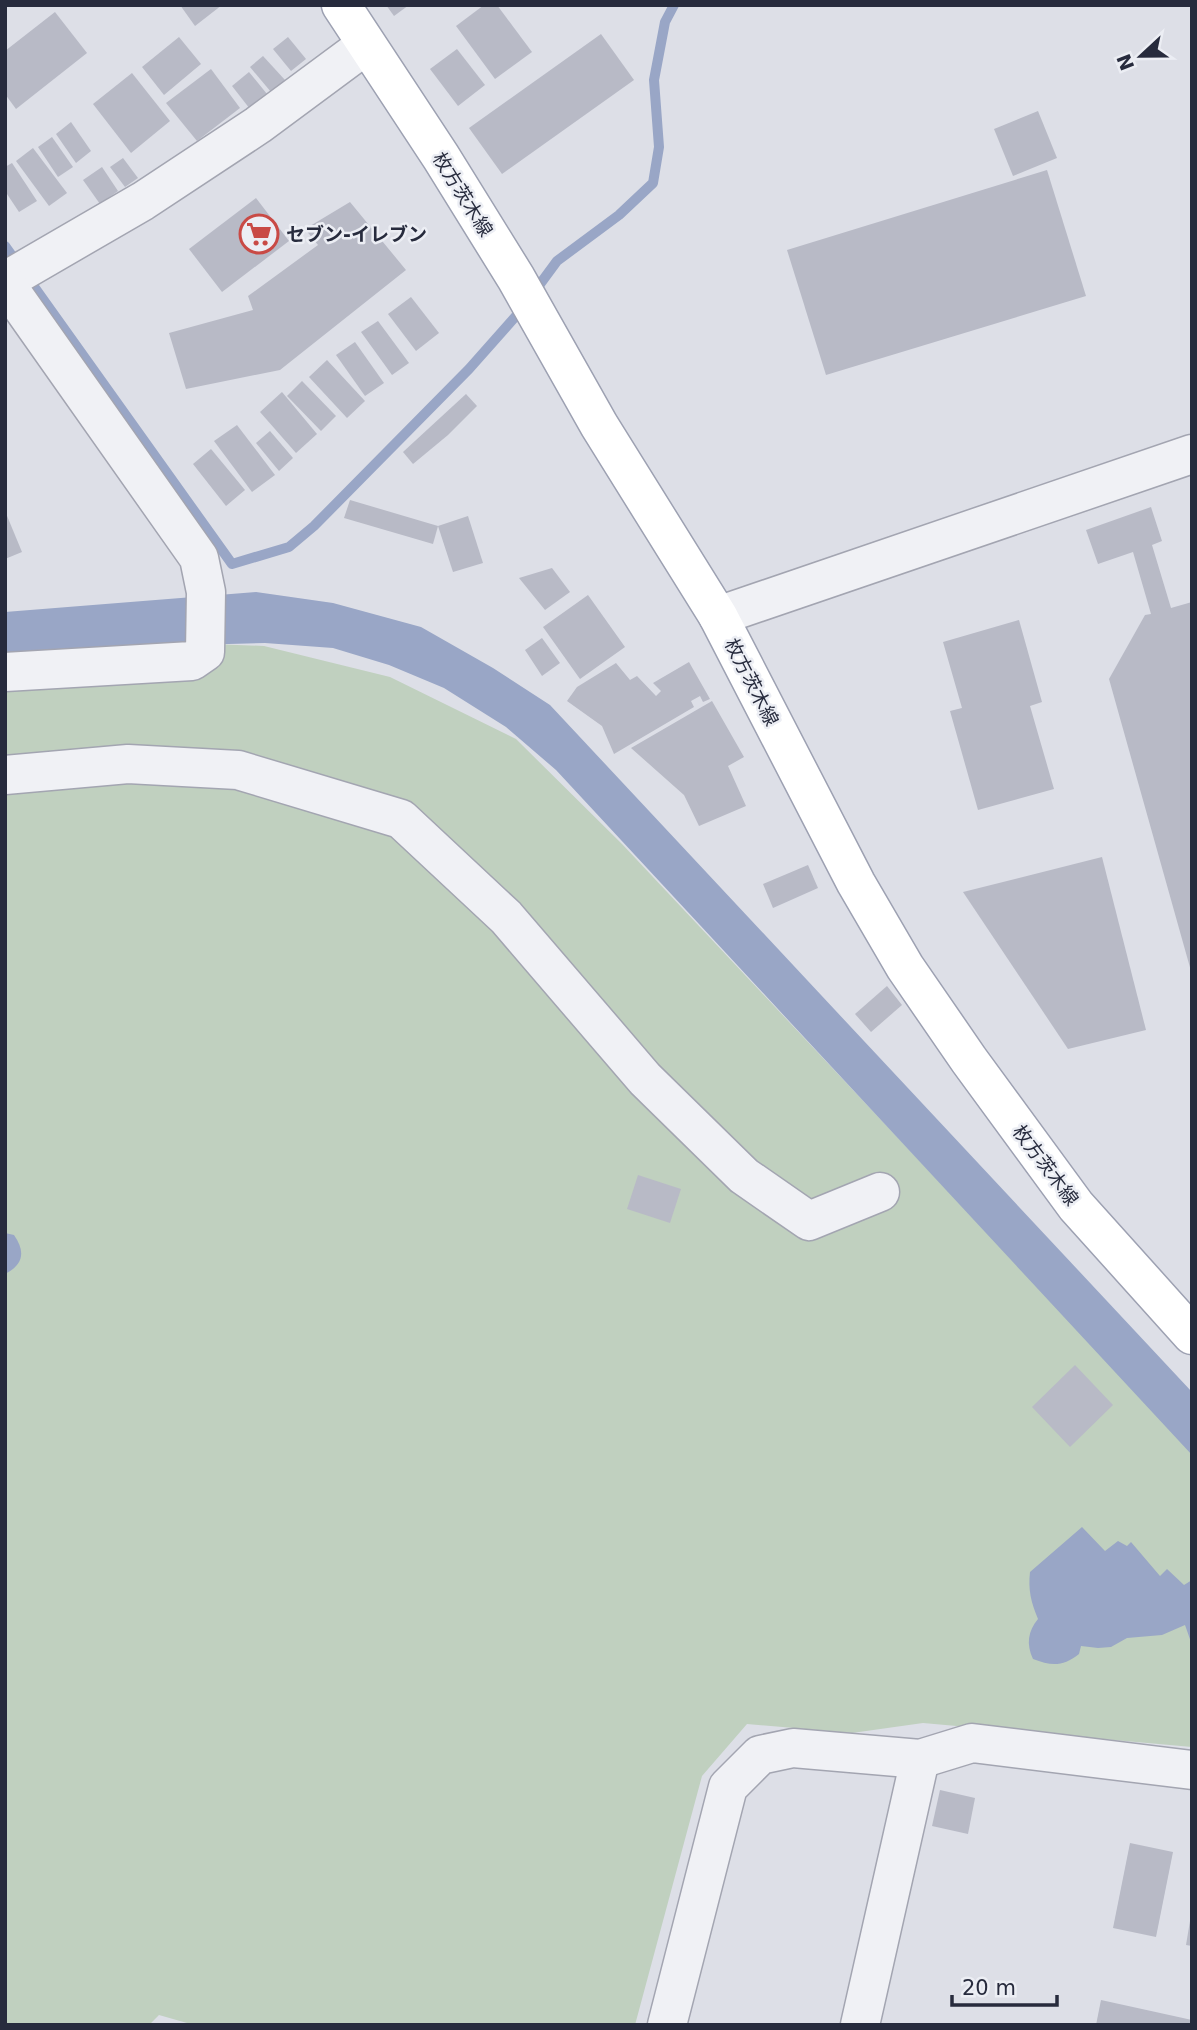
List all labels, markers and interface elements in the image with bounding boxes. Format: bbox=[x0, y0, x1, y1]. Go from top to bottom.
north arrow bbox=[1106, 21, 1176, 91]
text: N bbox=[1112, 51, 1138, 74]
street label: 枚方茨木線 bbox=[428, 148, 498, 240]
supermarket icon: セブン-イレブン bbox=[238, 213, 280, 255]
place label: セブン-イレブン bbox=[286, 223, 427, 245]
street label: 枚方茨木線 bbox=[721, 635, 783, 729]
street label: 枚方茨木線 bbox=[1009, 1120, 1083, 1210]
scale bar bbox=[952, 1964, 1057, 2008]
text: 20 m bbox=[962, 1976, 1016, 2000]

